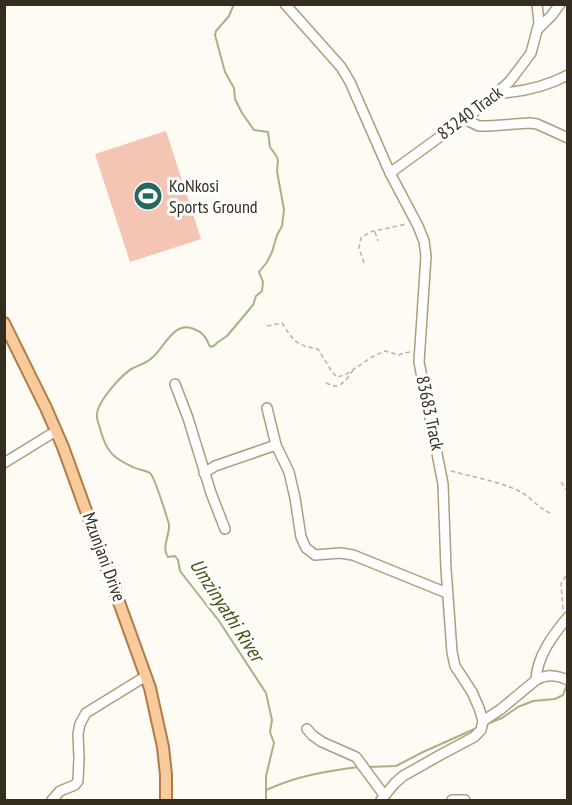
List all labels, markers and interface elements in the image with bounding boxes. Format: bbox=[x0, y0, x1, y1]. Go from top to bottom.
street label: 83240 Track bbox=[432, 81, 507, 145]
place label: KoNkosi Sports Ground bbox=[169, 174, 258, 218]
sports icon: KoNkosi Sports Ground bbox=[132, 180, 164, 212]
street label: 83683 Track bbox=[411, 373, 450, 452]
street label: Mzunjani Drive bbox=[78, 509, 131, 604]
water label: Umzinyathi River bbox=[184, 554, 271, 669]

